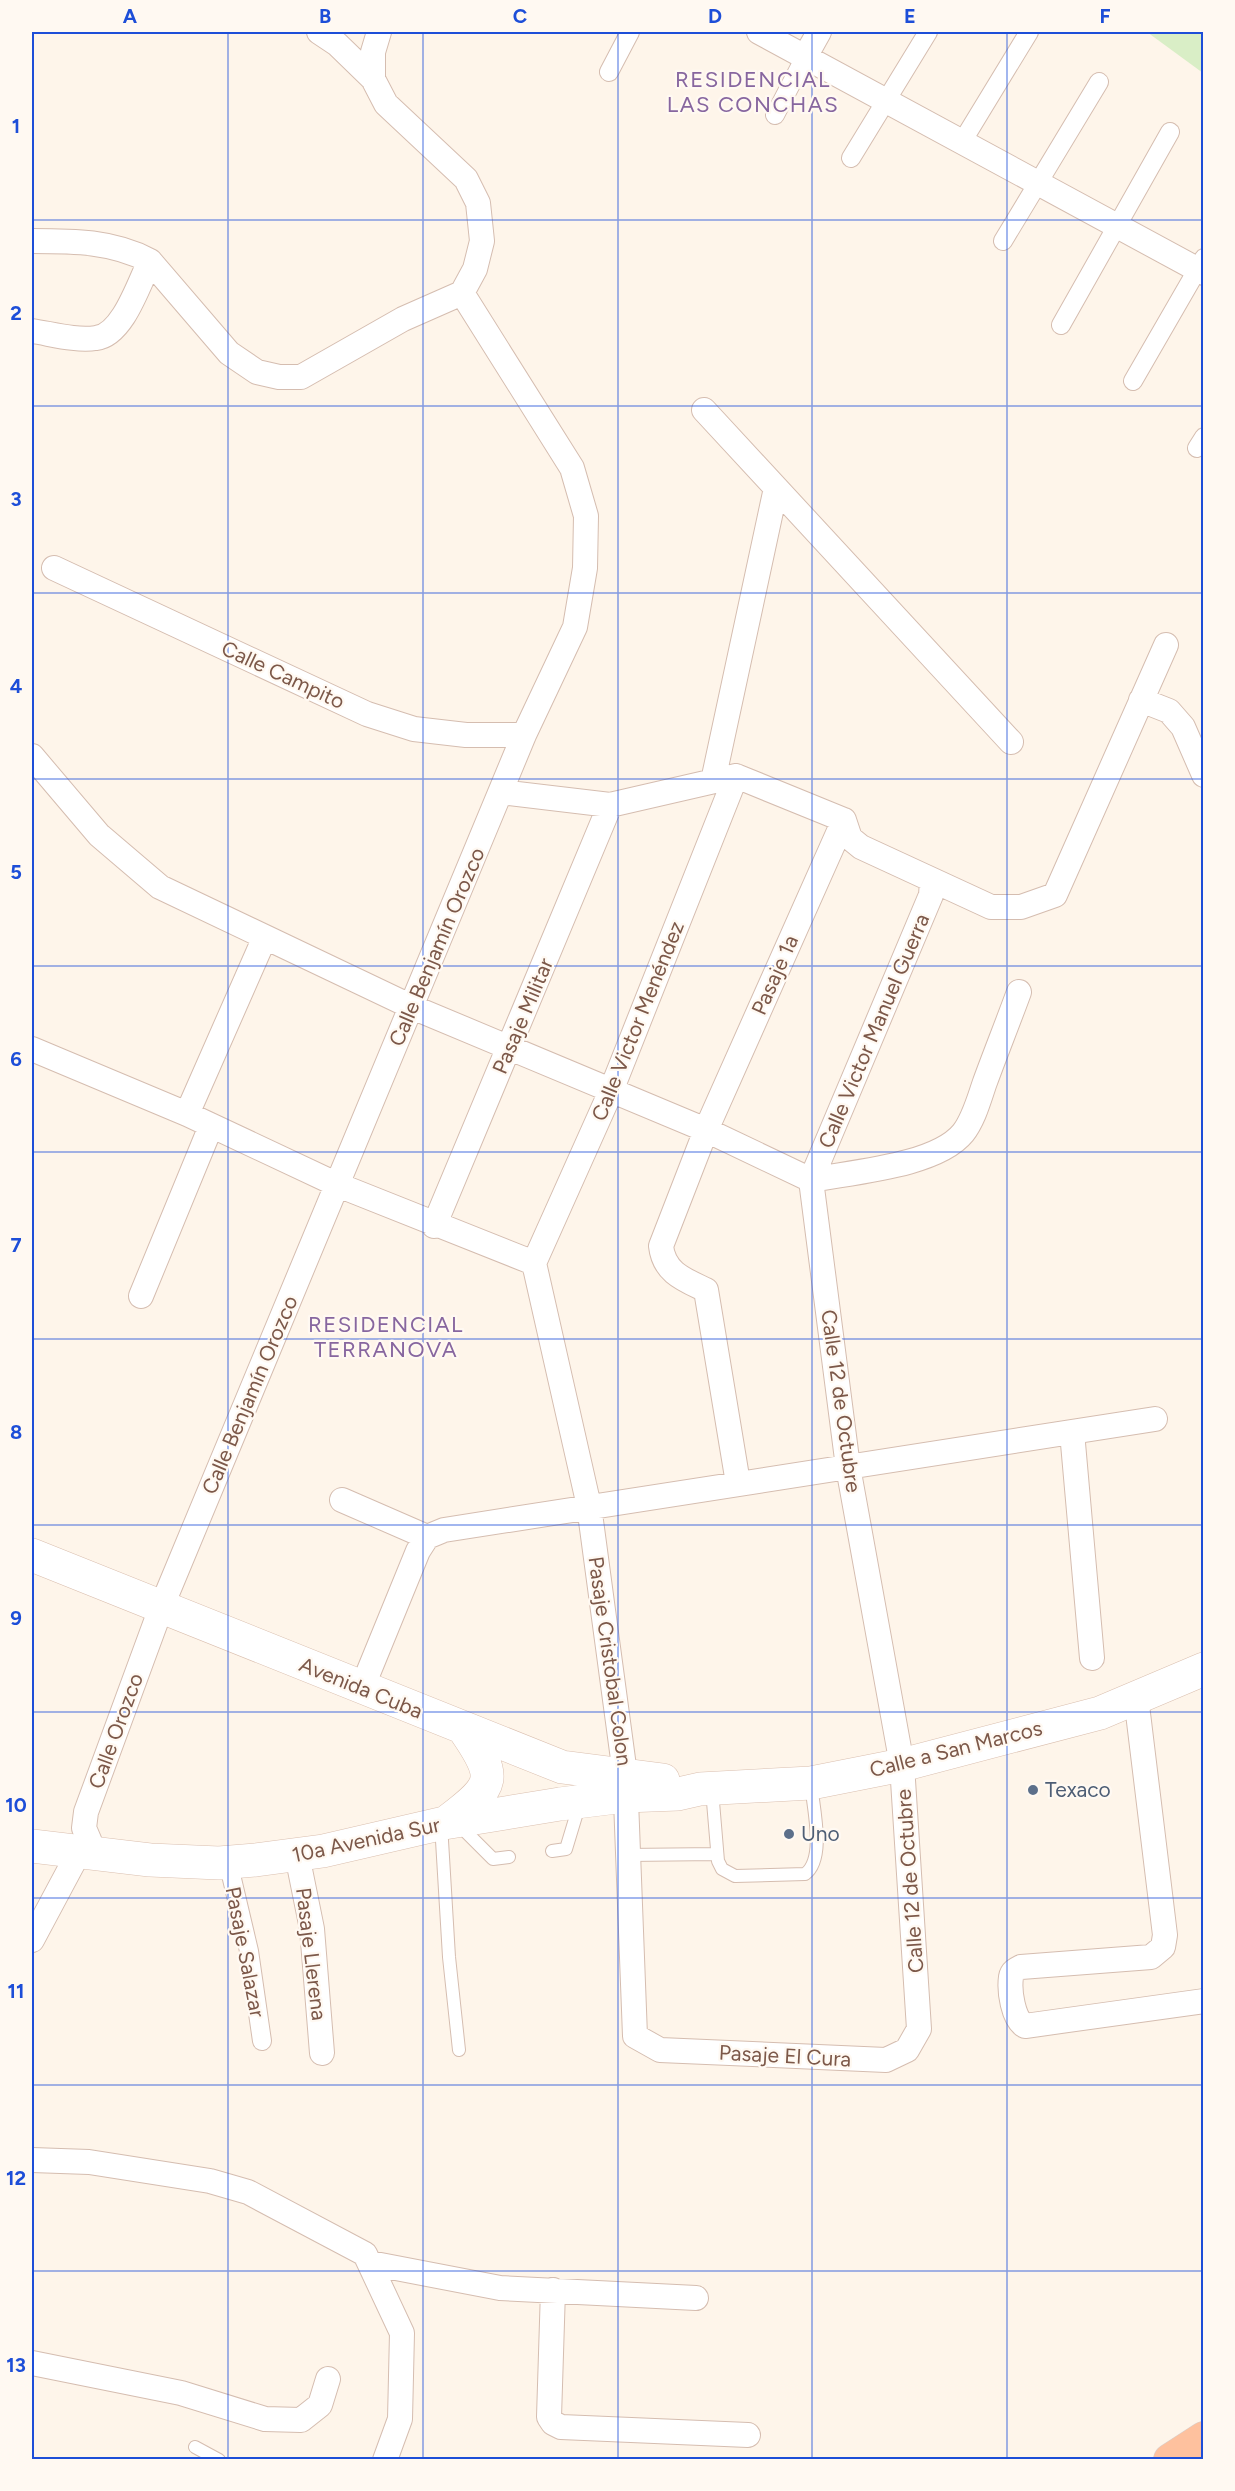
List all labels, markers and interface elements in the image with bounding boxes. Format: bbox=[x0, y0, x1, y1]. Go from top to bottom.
text: A bbox=[123, 4, 138, 28]
text: B bbox=[319, 4, 331, 28]
text: C bbox=[513, 4, 527, 28]
text: D bbox=[708, 4, 722, 28]
text: E bbox=[904, 4, 916, 28]
text: F bbox=[1099, 4, 1111, 28]
district label: RESIDENCIAL LAS CONCHAS bbox=[667, 66, 839, 118]
text: 1 bbox=[12, 114, 20, 138]
text: 2 bbox=[10, 301, 22, 325]
text: 3 bbox=[10, 487, 22, 511]
street label: Calle Campito bbox=[218, 635, 349, 714]
text: 4 bbox=[10, 674, 23, 698]
street label: Calle Benjamín Orozco bbox=[383, 844, 490, 1050]
text: 5 bbox=[10, 860, 22, 884]
street label: Calle Victor Manuel Guerra bbox=[813, 910, 934, 1152]
street label: Calle Victor Menéndez bbox=[586, 917, 689, 1124]
street label: Pasaje 1a bbox=[746, 931, 803, 1019]
street label: Pasaje Militar bbox=[487, 954, 558, 1077]
text: 6 bbox=[10, 1047, 22, 1071]
text: 7 bbox=[10, 1233, 22, 1257]
street label: Calle Benjamín Orozco bbox=[196, 1292, 303, 1498]
street label: Calle 12 de Octubre bbox=[816, 1308, 867, 1494]
district label: RESIDENCIAL TERRANOVA bbox=[308, 1311, 464, 1363]
text: 8 bbox=[10, 1420, 22, 1444]
street label: Pasaje Cristobal Colon bbox=[583, 1555, 638, 1767]
text: 9 bbox=[10, 1606, 22, 1630]
street label: Avenida Cuba bbox=[296, 1651, 426, 1724]
street label: Calle Orozco bbox=[83, 1670, 148, 1792]
street label: Calle a San Marcos bbox=[867, 1715, 1045, 1782]
place label: Texaco bbox=[1045, 1777, 1111, 1802]
marker: Texaco bbox=[1026, 1783, 1040, 1797]
street label: Calle 12 de Octubre bbox=[891, 1788, 928, 1974]
text: 10 bbox=[5, 1793, 27, 1817]
street label: 10a Avenida Sur bbox=[290, 1812, 442, 1867]
place label: Uno bbox=[801, 1821, 840, 1846]
marker: Uno bbox=[782, 1827, 796, 1841]
street label: Pasaje Salazar bbox=[221, 1884, 270, 2019]
street label: Pasaje Llerena bbox=[291, 1886, 332, 2022]
text: 11 bbox=[8, 1979, 24, 2003]
street label: Pasaje El Cura bbox=[718, 2040, 852, 2071]
text: 12 bbox=[6, 2166, 26, 2190]
text: 13 bbox=[6, 2353, 26, 2377]

